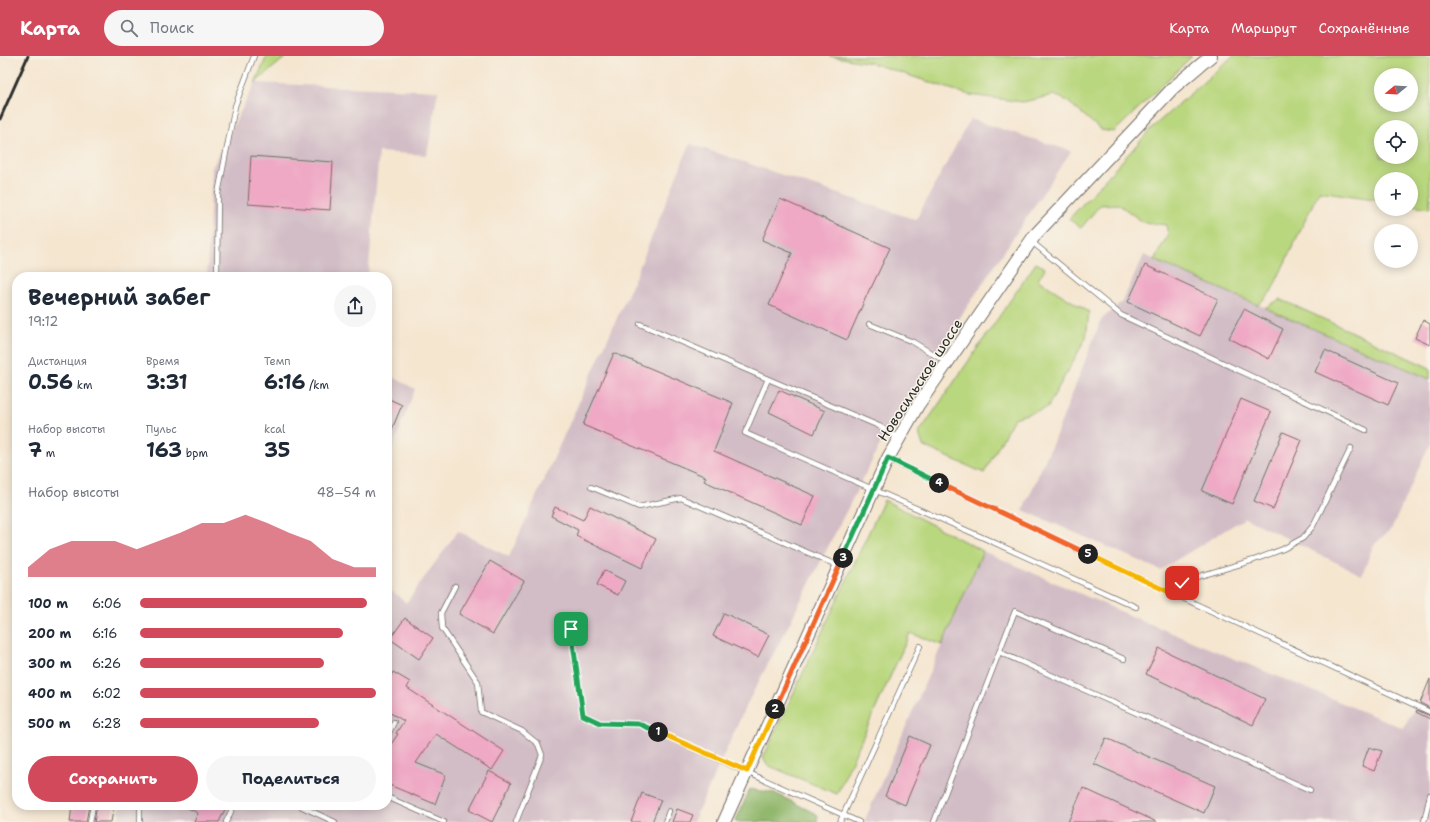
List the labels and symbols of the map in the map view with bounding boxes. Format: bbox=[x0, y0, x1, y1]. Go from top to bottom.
north arrow bbox=[1374, 68, 1418, 112]
street label: Новосильское шоссе bbox=[874, 315, 966, 445]
pin: 4 bbox=[929, 473, 949, 493]
pin: 5 bbox=[1078, 544, 1098, 564]
pin: 3 bbox=[833, 548, 853, 568]
pin bbox=[1165, 566, 1199, 600]
pin bbox=[554, 612, 588, 646]
pin: 2 bbox=[765, 699, 785, 719]
pin: 1 bbox=[648, 722, 668, 742]

